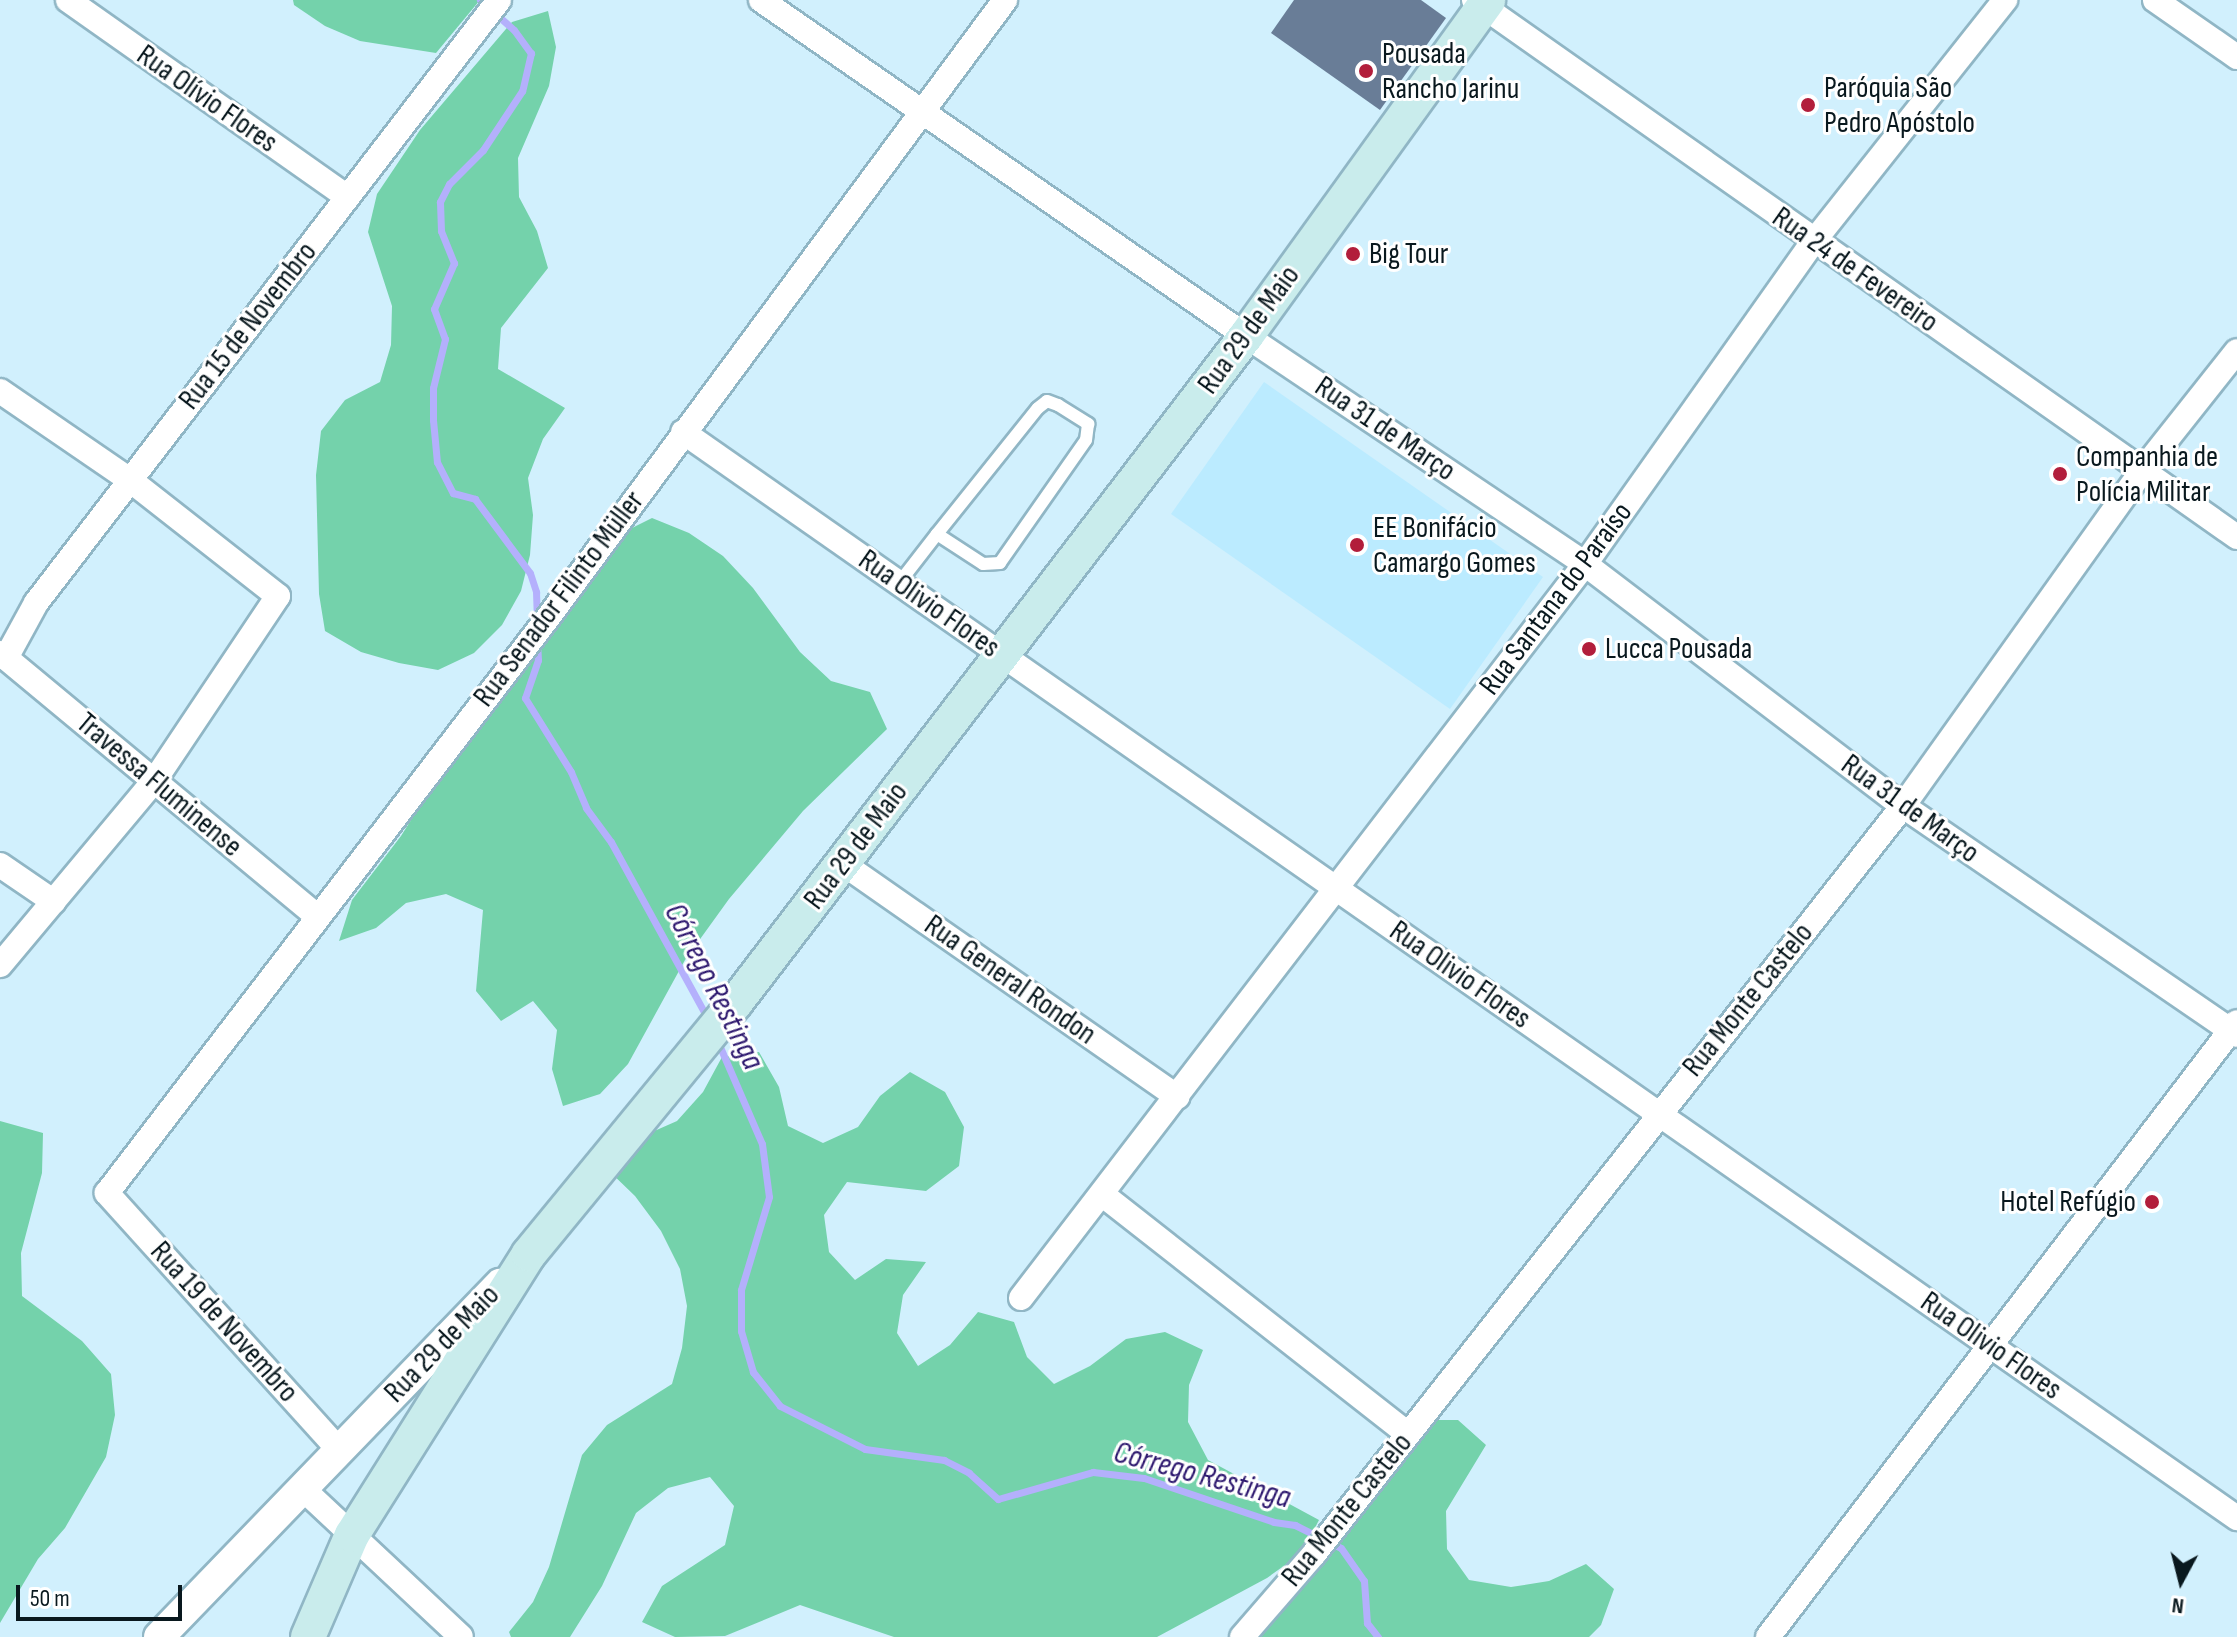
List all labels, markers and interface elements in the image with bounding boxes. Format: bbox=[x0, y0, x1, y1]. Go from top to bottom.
place label: Pousada Rancho Jarinu bbox=[1382, 36, 1519, 106]
street label: Rua Olívio Flores bbox=[130, 37, 284, 161]
marker: Pousada Rancho Jarinu bbox=[1357, 62, 1375, 80]
place label: Paróquia São Pedro Apóstolo bbox=[1824, 70, 1975, 140]
marker: Paróquia São Pedro Apóstolo bbox=[1799, 96, 1817, 114]
street label: Rua 24 de Fevereiro bbox=[1765, 200, 1945, 340]
street label: Rua 15 de Novembro bbox=[171, 235, 325, 417]
place label: Big Tour bbox=[1369, 236, 1448, 272]
marker: Big Tour bbox=[1344, 245, 1362, 263]
street label: Rua 29 de Maio bbox=[1190, 259, 1308, 401]
street label: Rua 31 de Março bbox=[1308, 369, 1462, 489]
place label: Companhia de Polícia Militar bbox=[2076, 439, 2218, 510]
marker: Companhia de Polícia Militar bbox=[2051, 465, 2069, 483]
street label: Rua Senador Filinto Müller bbox=[466, 484, 652, 714]
street label: Rua Santana do Paraíso bbox=[1472, 496, 1640, 702]
place label: EE Bonifácio Camargo Gomes bbox=[1373, 510, 1536, 580]
marker: EE Bonifácio Camargo Gomes bbox=[1348, 536, 1366, 554]
street label: Rua Olivio Flores bbox=[851, 542, 1007, 666]
place label: Lucca Pousada bbox=[1605, 631, 1752, 667]
marker: Lucca Pousada bbox=[1580, 640, 1598, 658]
street label: Travessa Fluminense bbox=[69, 705, 249, 865]
street label: Rua 31 de Março bbox=[1834, 747, 1986, 871]
street label: Rua 29 de Maio bbox=[797, 775, 915, 917]
water label: Córrego Restinga bbox=[655, 897, 771, 1077]
street label: Rua General Rondon bbox=[917, 908, 1103, 1052]
street label: Rua Olivio Flores bbox=[1382, 913, 1538, 1037]
street label: Rua Monte Castelo bbox=[1675, 916, 1821, 1084]
place label: Hotel Refúgio bbox=[2000, 1184, 2136, 1220]
marker: Hotel Refúgio bbox=[2143, 1193, 2161, 1211]
street label: Rua 19 de Novembro bbox=[142, 1234, 306, 1410]
street label: Rua 29 de Maio bbox=[377, 1278, 507, 1410]
street label: Rua Olivio Flores bbox=[1913, 1284, 2069, 1408]
street label: Rua Monte Castelo bbox=[1274, 1426, 1420, 1594]
water label: Córrego Restinga bbox=[1109, 1434, 1295, 1518]
north arrow bbox=[2141, 1541, 2221, 1621]
scale bar bbox=[20, 1569, 186, 1619]
text: 50 m bbox=[30, 1584, 70, 1613]
text: N bbox=[2171, 1591, 2185, 1619]

